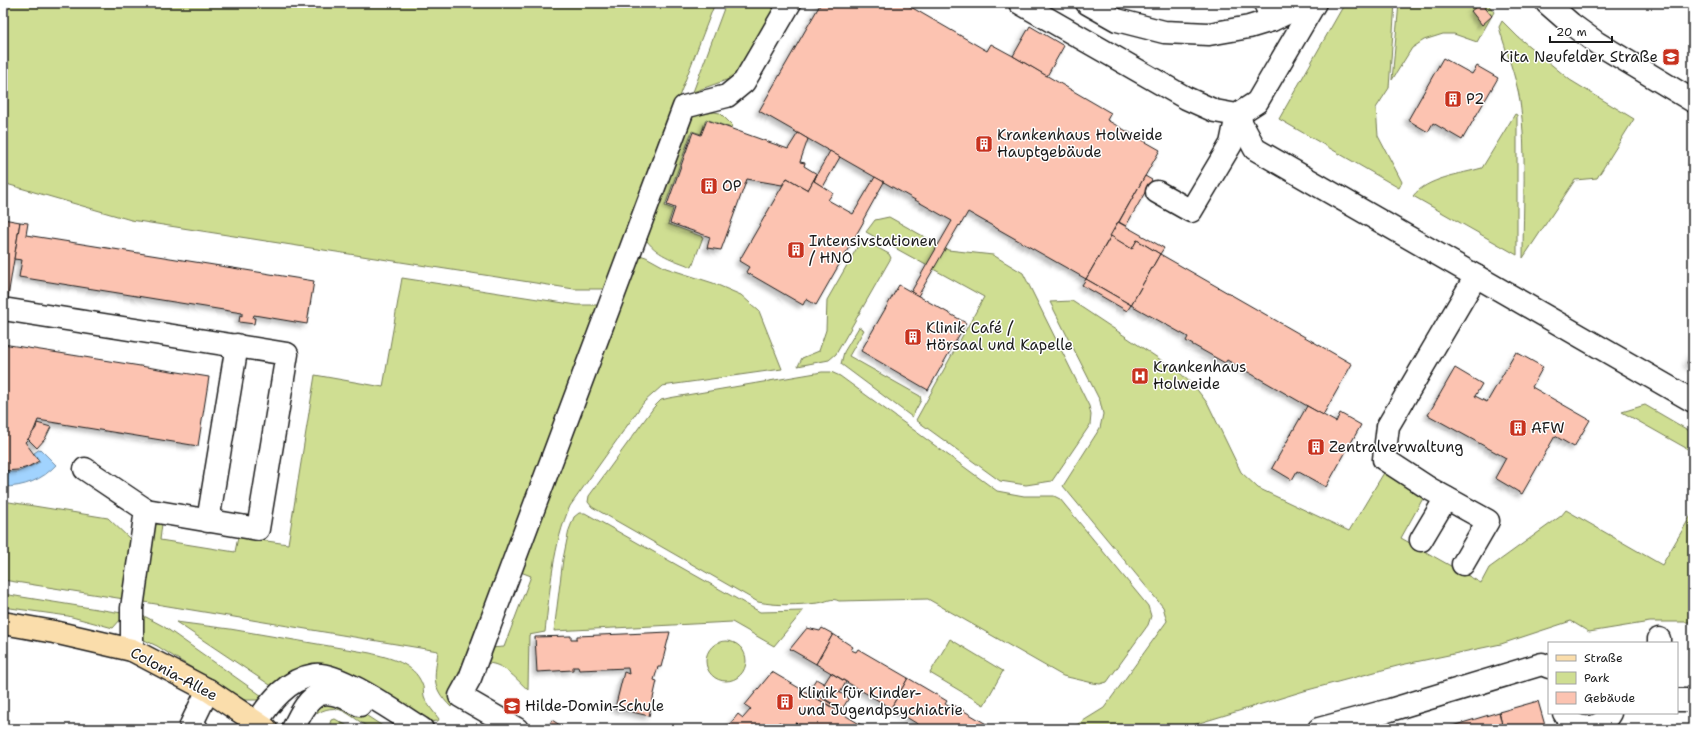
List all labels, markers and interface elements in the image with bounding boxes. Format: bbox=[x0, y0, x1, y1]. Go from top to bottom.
scale bar bbox=[1550, 18, 1612, 44]
text: 20 m bbox=[1556, 24, 1587, 40]
place label: Kita Neufelder Straße bbox=[1500, 47, 1658, 67]
school or university icon: Kita Neufelder Straße bbox=[1661, 47, 1681, 67]
building icon: P2 bbox=[1443, 89, 1463, 109]
place label: P2 bbox=[1466, 89, 1484, 109]
place label: Krankenhaus Holweide Hauptgebäude bbox=[997, 125, 1163, 162]
building icon: Krankenhaus Holweide Hauptgebäude bbox=[974, 134, 994, 154]
building icon: OP bbox=[699, 176, 719, 196]
place label: OP bbox=[722, 176, 742, 196]
place label: Intensivstationen / HNO bbox=[809, 231, 937, 268]
building icon: Intensivstationen / HNO bbox=[786, 240, 806, 260]
place label: Klinik Café / Hörsaal und Kapelle bbox=[926, 318, 1073, 355]
building icon: Klinik Café / Hörsaal und Kapelle bbox=[903, 327, 923, 347]
place label: Krankenhaus Holweide bbox=[1153, 357, 1247, 394]
hospital icon: Krankenhaus Holweide bbox=[1130, 366, 1150, 386]
building icon: AFW bbox=[1508, 418, 1528, 438]
place label: AFW bbox=[1531, 418, 1565, 438]
building icon: Zentralverwaltung bbox=[1306, 437, 1326, 457]
place label: Zentralverwaltung bbox=[1329, 437, 1463, 457]
legend bbox=[1548, 642, 1678, 714]
street label: Colonia-Allee bbox=[127, 643, 221, 705]
text: Straße bbox=[1584, 650, 1623, 666]
text: Park bbox=[1584, 670, 1610, 686]
place label: Klinik für Kinder- und Jugendpsychiatrie bbox=[798, 683, 963, 720]
text: Gebäude bbox=[1584, 690, 1635, 706]
building icon: Klinik für Kinder- und Jugendpsychiatrie bbox=[775, 692, 795, 712]
school or university icon: Hilde-Domin-Schule bbox=[502, 696, 522, 716]
place label: Hilde-Domin-Schule bbox=[525, 696, 664, 716]

